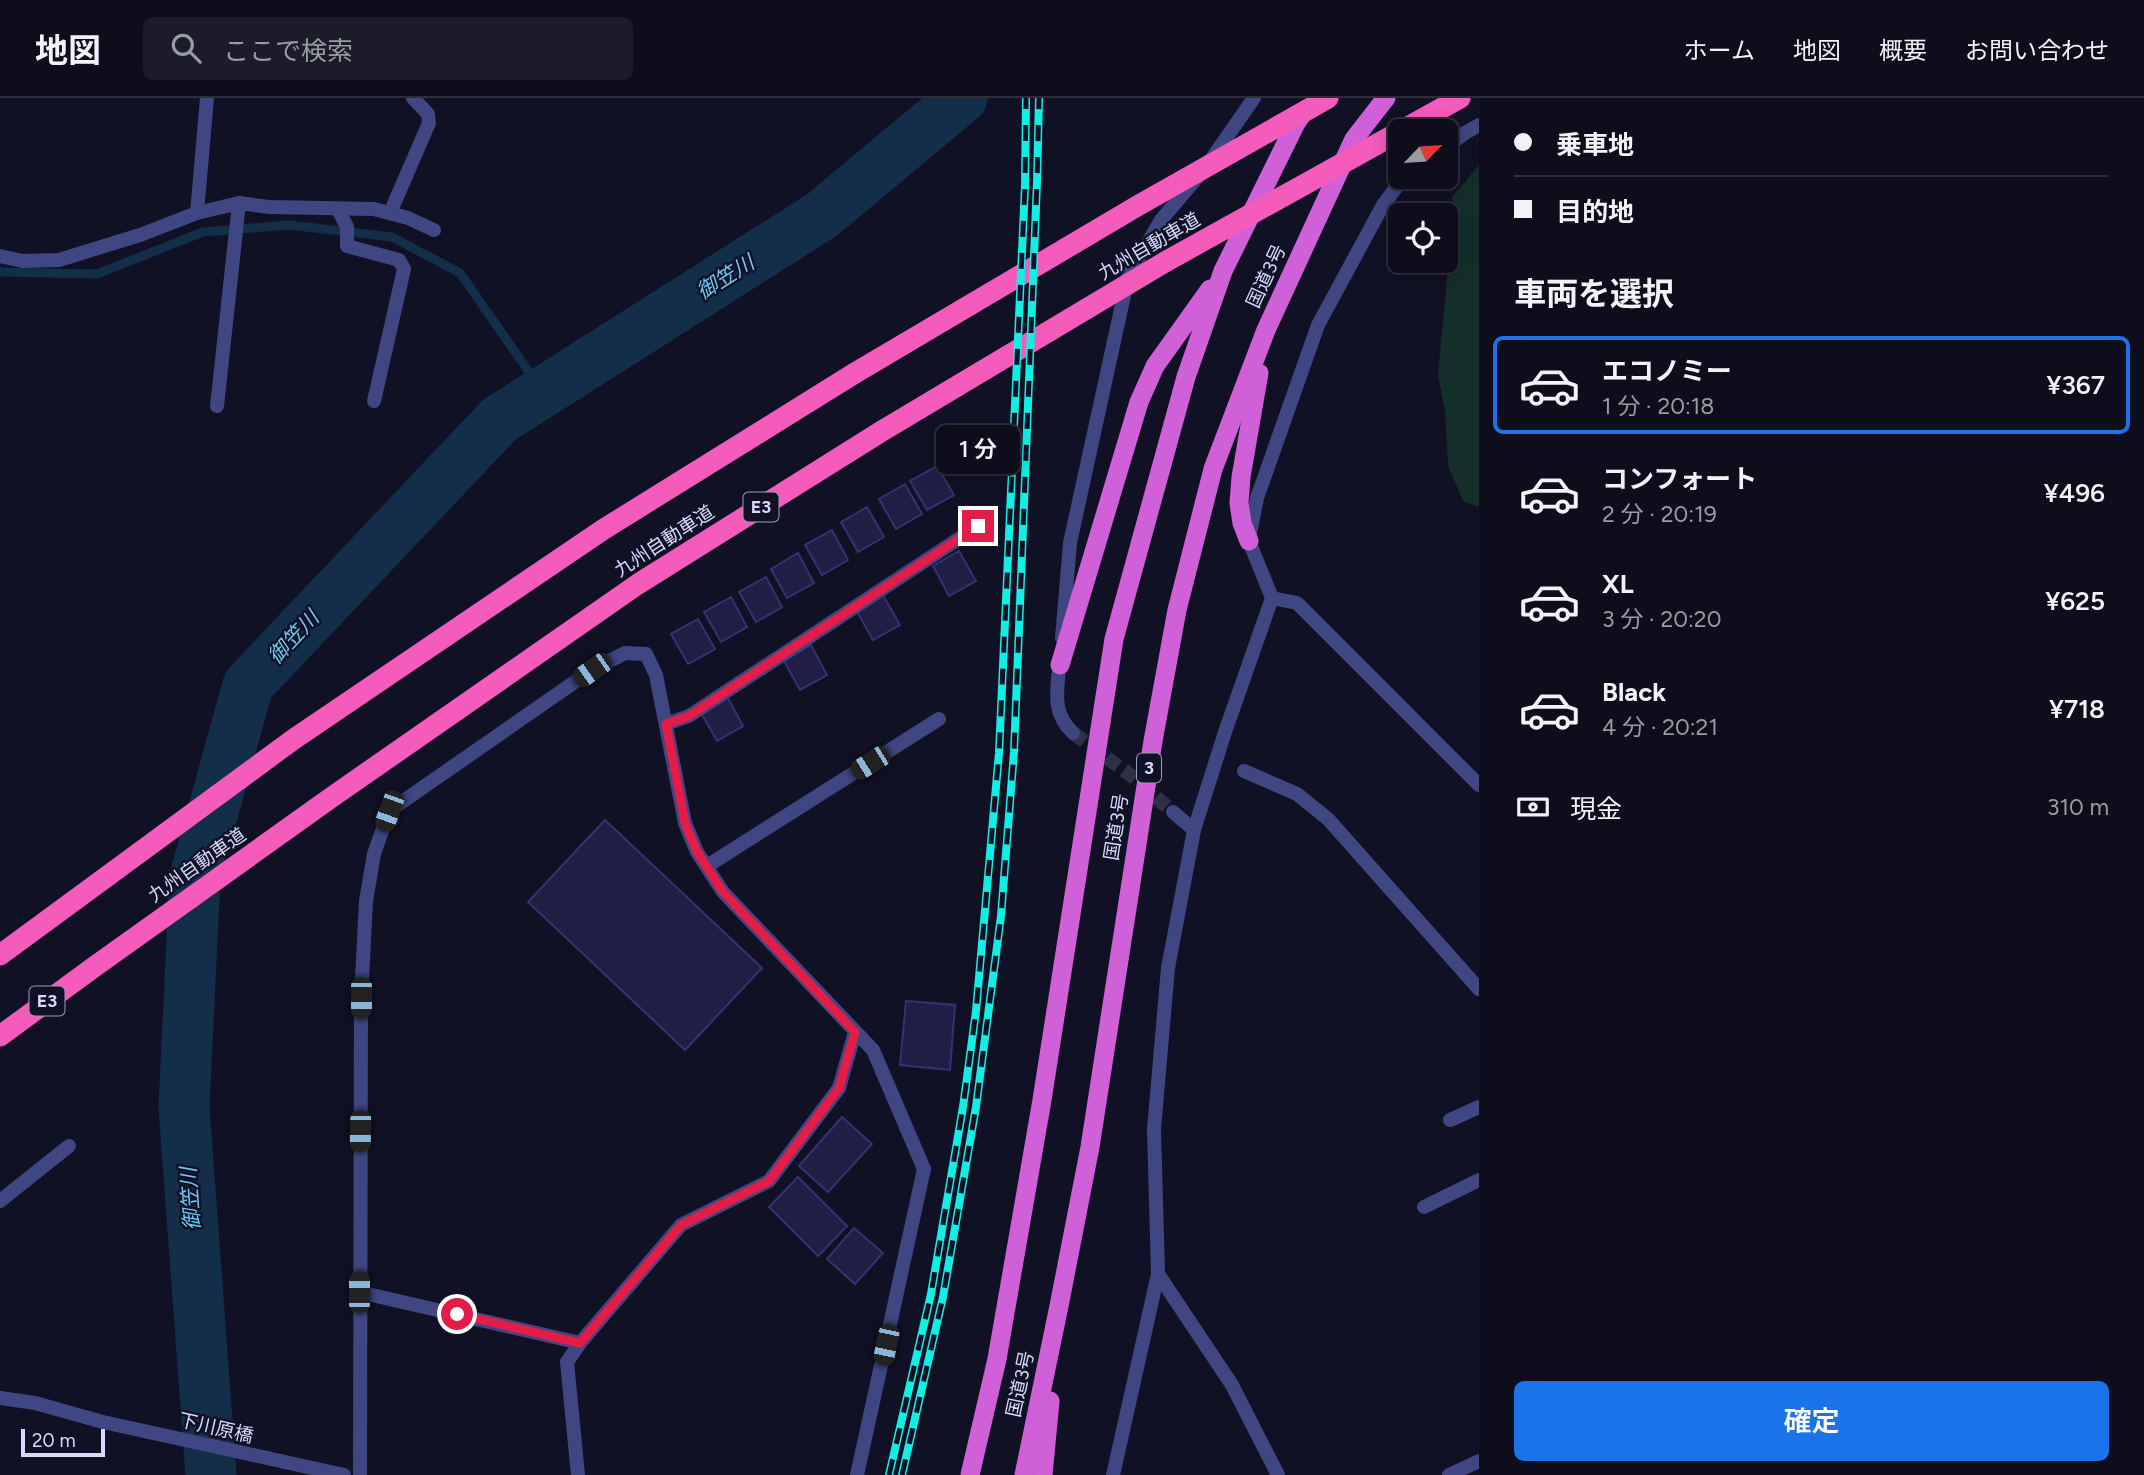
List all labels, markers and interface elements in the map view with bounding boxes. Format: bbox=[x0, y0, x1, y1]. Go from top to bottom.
search box bbox=[143, 17, 633, 80]
icon: search bbox=[167, 29, 205, 67]
text: 地図 bbox=[35, 31, 101, 70]
text: ここで検索 bbox=[223, 35, 353, 67]
text: ホーム bbox=[1684, 36, 1755, 65]
text: 地図 bbox=[1793, 36, 1841, 65]
text: 概要 bbox=[1879, 36, 1927, 65]
text: お問い合わせ bbox=[1965, 36, 2109, 65]
north arrow bbox=[1388, 119, 1458, 189]
map controls bbox=[1388, 119, 1458, 273]
text: 乗車地 bbox=[1556, 129, 1634, 161]
text: 目的地 bbox=[1556, 196, 1634, 228]
button: locate bbox=[1388, 203, 1458, 273]
street label: 九州自動車道 bbox=[1094, 208, 1204, 284]
street label: 国道3号 bbox=[1241, 241, 1291, 311]
water label: 御笠川 bbox=[692, 249, 760, 304]
text: 車両を選択 bbox=[1514, 275, 1674, 313]
icon: car bbox=[1518, 354, 1581, 417]
text: エコノミー bbox=[1602, 355, 1732, 387]
text: ¥367 bbox=[2047, 369, 2105, 401]
text: 1 分 · 20:18 bbox=[1602, 392, 1714, 420]
callout: 1 分 bbox=[936, 424, 1020, 474]
text: 1 分 bbox=[959, 435, 997, 463]
icon: car bbox=[1518, 462, 1581, 525]
text: コンフォート bbox=[1602, 463, 1757, 495]
text: ¥496 bbox=[2044, 477, 2105, 509]
road number: E3 bbox=[744, 492, 778, 522]
street label: 九州自動車道 bbox=[610, 500, 718, 582]
text: 2 分 · 20:19 bbox=[1602, 500, 1717, 528]
route end bbox=[962, 510, 994, 542]
text: XL bbox=[1602, 568, 1634, 600]
icon: car bbox=[1518, 570, 1581, 633]
text: ¥625 bbox=[2045, 585, 2105, 617]
water label: 御笠川 bbox=[262, 604, 325, 669]
text: 3 分 · 20:20 bbox=[1602, 605, 1721, 633]
car bbox=[569, 649, 616, 691]
text: Black bbox=[1602, 676, 1666, 708]
icon: car bbox=[1518, 678, 1581, 741]
text: ¥718 bbox=[2049, 693, 2105, 725]
text: 4 分 · 20:21 bbox=[1602, 713, 1718, 741]
car bbox=[847, 743, 894, 783]
road number: 3 bbox=[1137, 754, 1161, 782]
car bbox=[372, 788, 407, 834]
icon: cash bbox=[1514, 788, 1552, 826]
street label: 国道3号 bbox=[1099, 792, 1133, 862]
text: 現金 bbox=[1570, 793, 1622, 825]
text: 310 m bbox=[2047, 793, 2109, 821]
street label: 九州自動車道 bbox=[144, 823, 250, 907]
car bbox=[351, 977, 372, 1019]
road number: E3 bbox=[30, 986, 64, 1016]
car bbox=[350, 1110, 371, 1152]
water label: 御笠川 bbox=[175, 1165, 205, 1231]
car bbox=[349, 1271, 370, 1313]
route start bbox=[441, 1298, 473, 1330]
car bbox=[872, 1322, 901, 1368]
street label: 国道3号 bbox=[1002, 1349, 1038, 1419]
button: 確定 bbox=[1514, 1381, 2109, 1461]
street label: 下川原橋 bbox=[176, 1408, 256, 1448]
scale bar bbox=[21, 1426, 105, 1458]
text: 20 m bbox=[32, 1429, 76, 1452]

